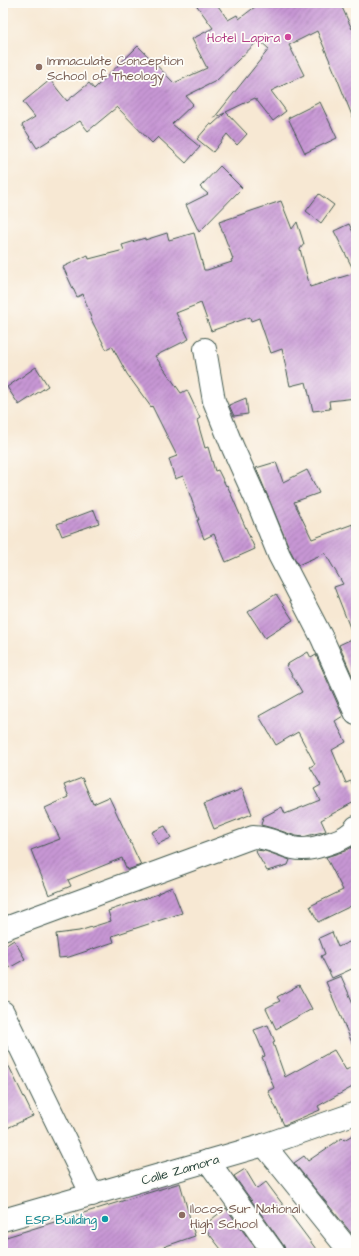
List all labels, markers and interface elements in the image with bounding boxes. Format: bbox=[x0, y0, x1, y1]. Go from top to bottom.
place label: Hotel Lapira bbox=[207, 29, 280, 47]
marker: Hotel Lapira bbox=[283, 32, 293, 42]
place label: Immaculate Conception School of Theology bbox=[47, 52, 184, 86]
marker: Immaculate Conception School of Theology bbox=[34, 62, 44, 72]
street label: Calle Zamora bbox=[139, 1150, 222, 1190]
place label: Ilocos Sur National High School bbox=[190, 1200, 300, 1234]
marker: Ilocos Sur National High School bbox=[177, 1210, 187, 1220]
place label: ESP Building bbox=[26, 1211, 97, 1230]
marker: ESP Building bbox=[100, 1214, 110, 1224]

